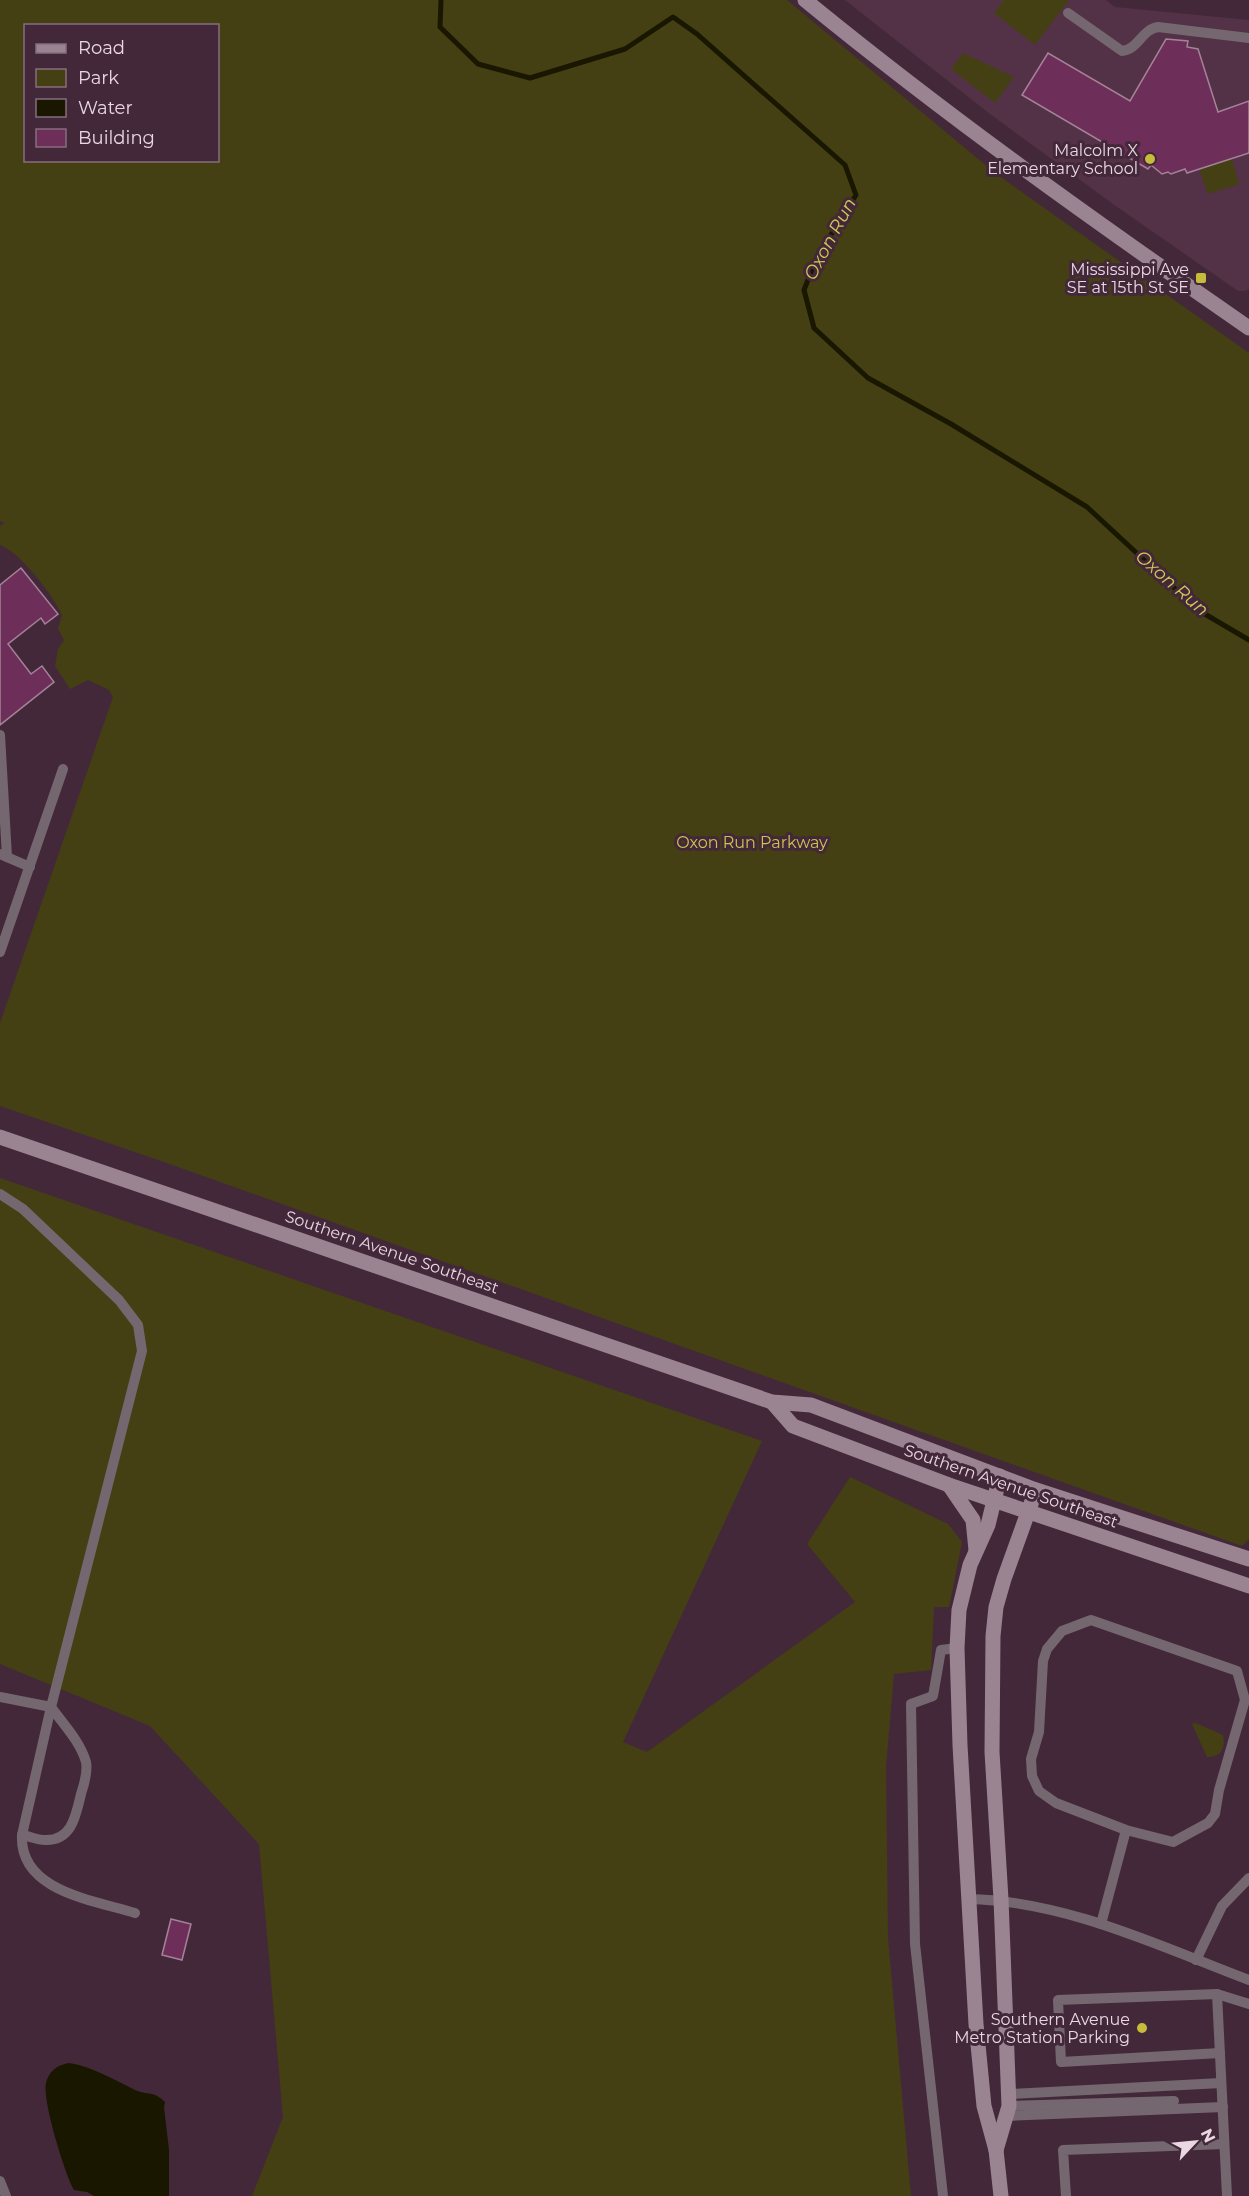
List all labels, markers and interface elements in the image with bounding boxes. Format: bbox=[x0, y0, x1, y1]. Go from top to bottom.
legend bbox=[24, 24, 219, 162]
text: Road bbox=[78, 37, 125, 59]
text: Park bbox=[78, 67, 119, 89]
text: Water bbox=[78, 97, 133, 119]
text: Building bbox=[78, 127, 155, 149]
place label: Malcolm X Elementary School bbox=[987, 141, 1139, 178]
marker: Malcolm X Elementary School bbox=[1143, 152, 1157, 166]
water label: Oxon Run bbox=[799, 194, 861, 284]
place label: Mississippi Ave SE at 15th St SE bbox=[1067, 260, 1189, 297]
marker: Mississippi Ave SE at 15th St SE bbox=[1194, 271, 1208, 285]
water label: Oxon Run bbox=[1131, 545, 1213, 621]
park label: Oxon Run Parkway bbox=[676, 833, 828, 852]
street label: Southern Avenue Southeast bbox=[283, 1206, 502, 1298]
street label: Southern Avenue Southeast bbox=[902, 1440, 1121, 1532]
place label: Southern Avenue Metro Station Parking bbox=[954, 2010, 1130, 2047]
marker: Southern Avenue Metro Station Parking bbox=[1135, 2021, 1149, 2035]
north arrow bbox=[1165, 2112, 1225, 2172]
text: N bbox=[1197, 2126, 1219, 2146]

